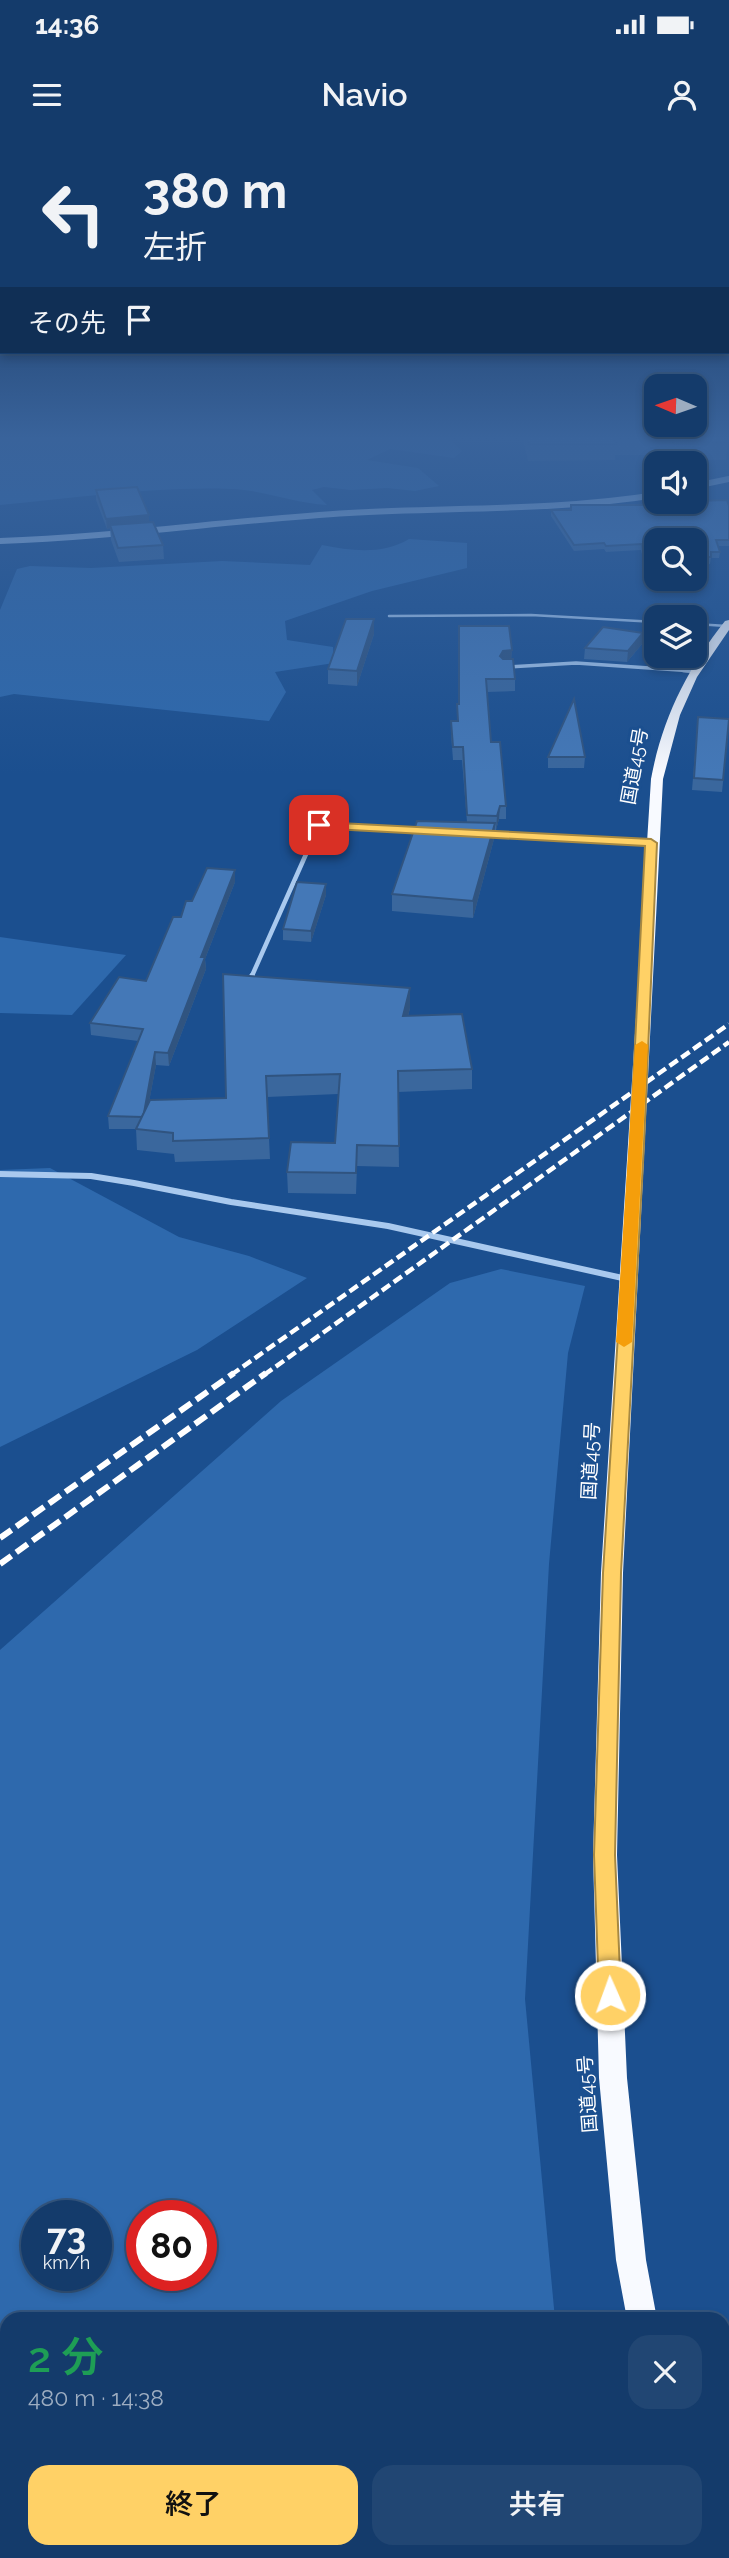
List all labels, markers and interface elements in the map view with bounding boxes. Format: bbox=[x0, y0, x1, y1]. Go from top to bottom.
text: 14:36 bbox=[35, 10, 99, 40]
icon: menu bbox=[28, 76, 66, 114]
text: Navio bbox=[321, 76, 408, 113]
icon: person bbox=[663, 76, 701, 114]
text: 380 m bbox=[143, 162, 287, 219]
icon: left bbox=[28, 168, 119, 259]
text: 左折 bbox=[143, 228, 207, 265]
icon: arrive bbox=[120, 301, 158, 339]
text: その先 bbox=[28, 308, 106, 338]
north arrow bbox=[644, 374, 707, 438]
map controls bbox=[644, 374, 707, 668]
button: sound bbox=[644, 451, 707, 514]
button: search bbox=[644, 528, 707, 591]
button: layers bbox=[644, 605, 707, 668]
street label: 国道45号 bbox=[616, 726, 652, 806]
pin bbox=[289, 795, 349, 855]
icon: arrive bbox=[300, 806, 338, 844]
street label: 国道45号 bbox=[577, 1422, 603, 1500]
position arrow bbox=[573, 1958, 647, 2032]
street label: 国道45号 bbox=[573, 2054, 601, 2134]
speed limit sign: 80 bbox=[126, 2200, 217, 2291]
text: 73 bbox=[47, 2216, 86, 2257]
text: km/h bbox=[43, 2252, 90, 2273]
text: 2 分 bbox=[28, 2333, 103, 2382]
button: close bbox=[628, 2335, 702, 2409]
text: 480 m · 14:38 bbox=[28, 2384, 164, 2411]
button: 終了 bbox=[28, 2465, 358, 2545]
button: 共有 bbox=[372, 2465, 702, 2545]

